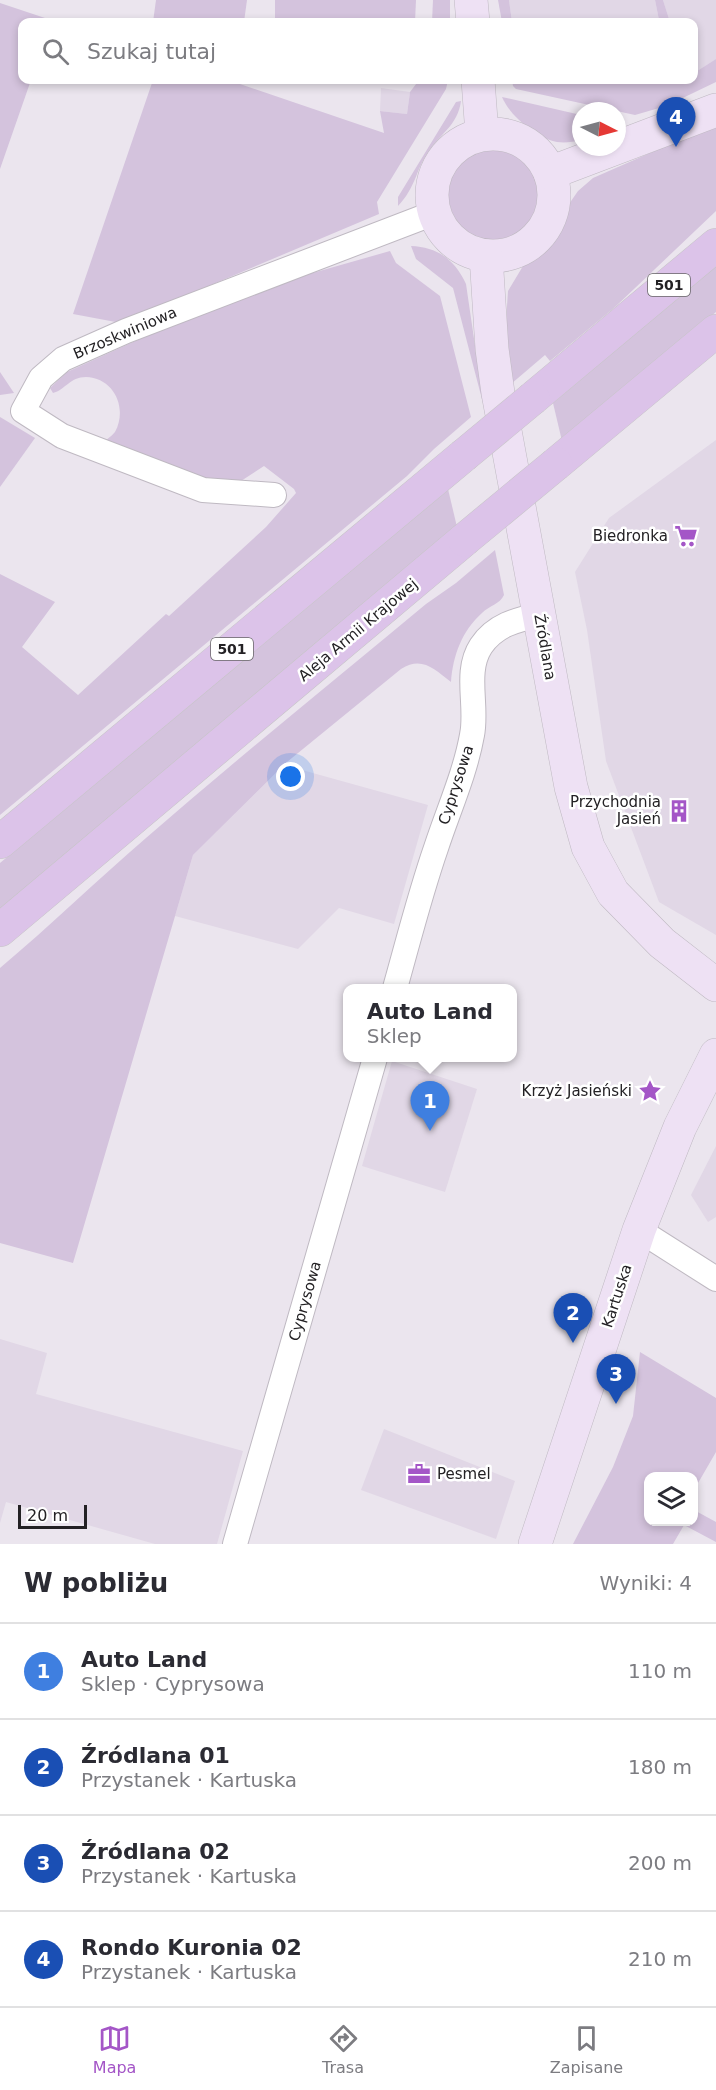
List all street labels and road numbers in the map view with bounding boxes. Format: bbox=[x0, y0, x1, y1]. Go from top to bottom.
road number: 501 bbox=[648, 274, 690, 296]
street label: Brzoskwiniowa bbox=[71, 303, 179, 363]
street label: Aleja Armii Krajowej bbox=[295, 575, 421, 685]
street label: Źródlana bbox=[530, 612, 561, 681]
road number: 501 bbox=[211, 638, 253, 660]
street label: Cyprysowa bbox=[435, 743, 477, 827]
street label: Cyprysowa bbox=[285, 1259, 325, 1343]
street label: Kartuska bbox=[598, 1262, 636, 1330]

